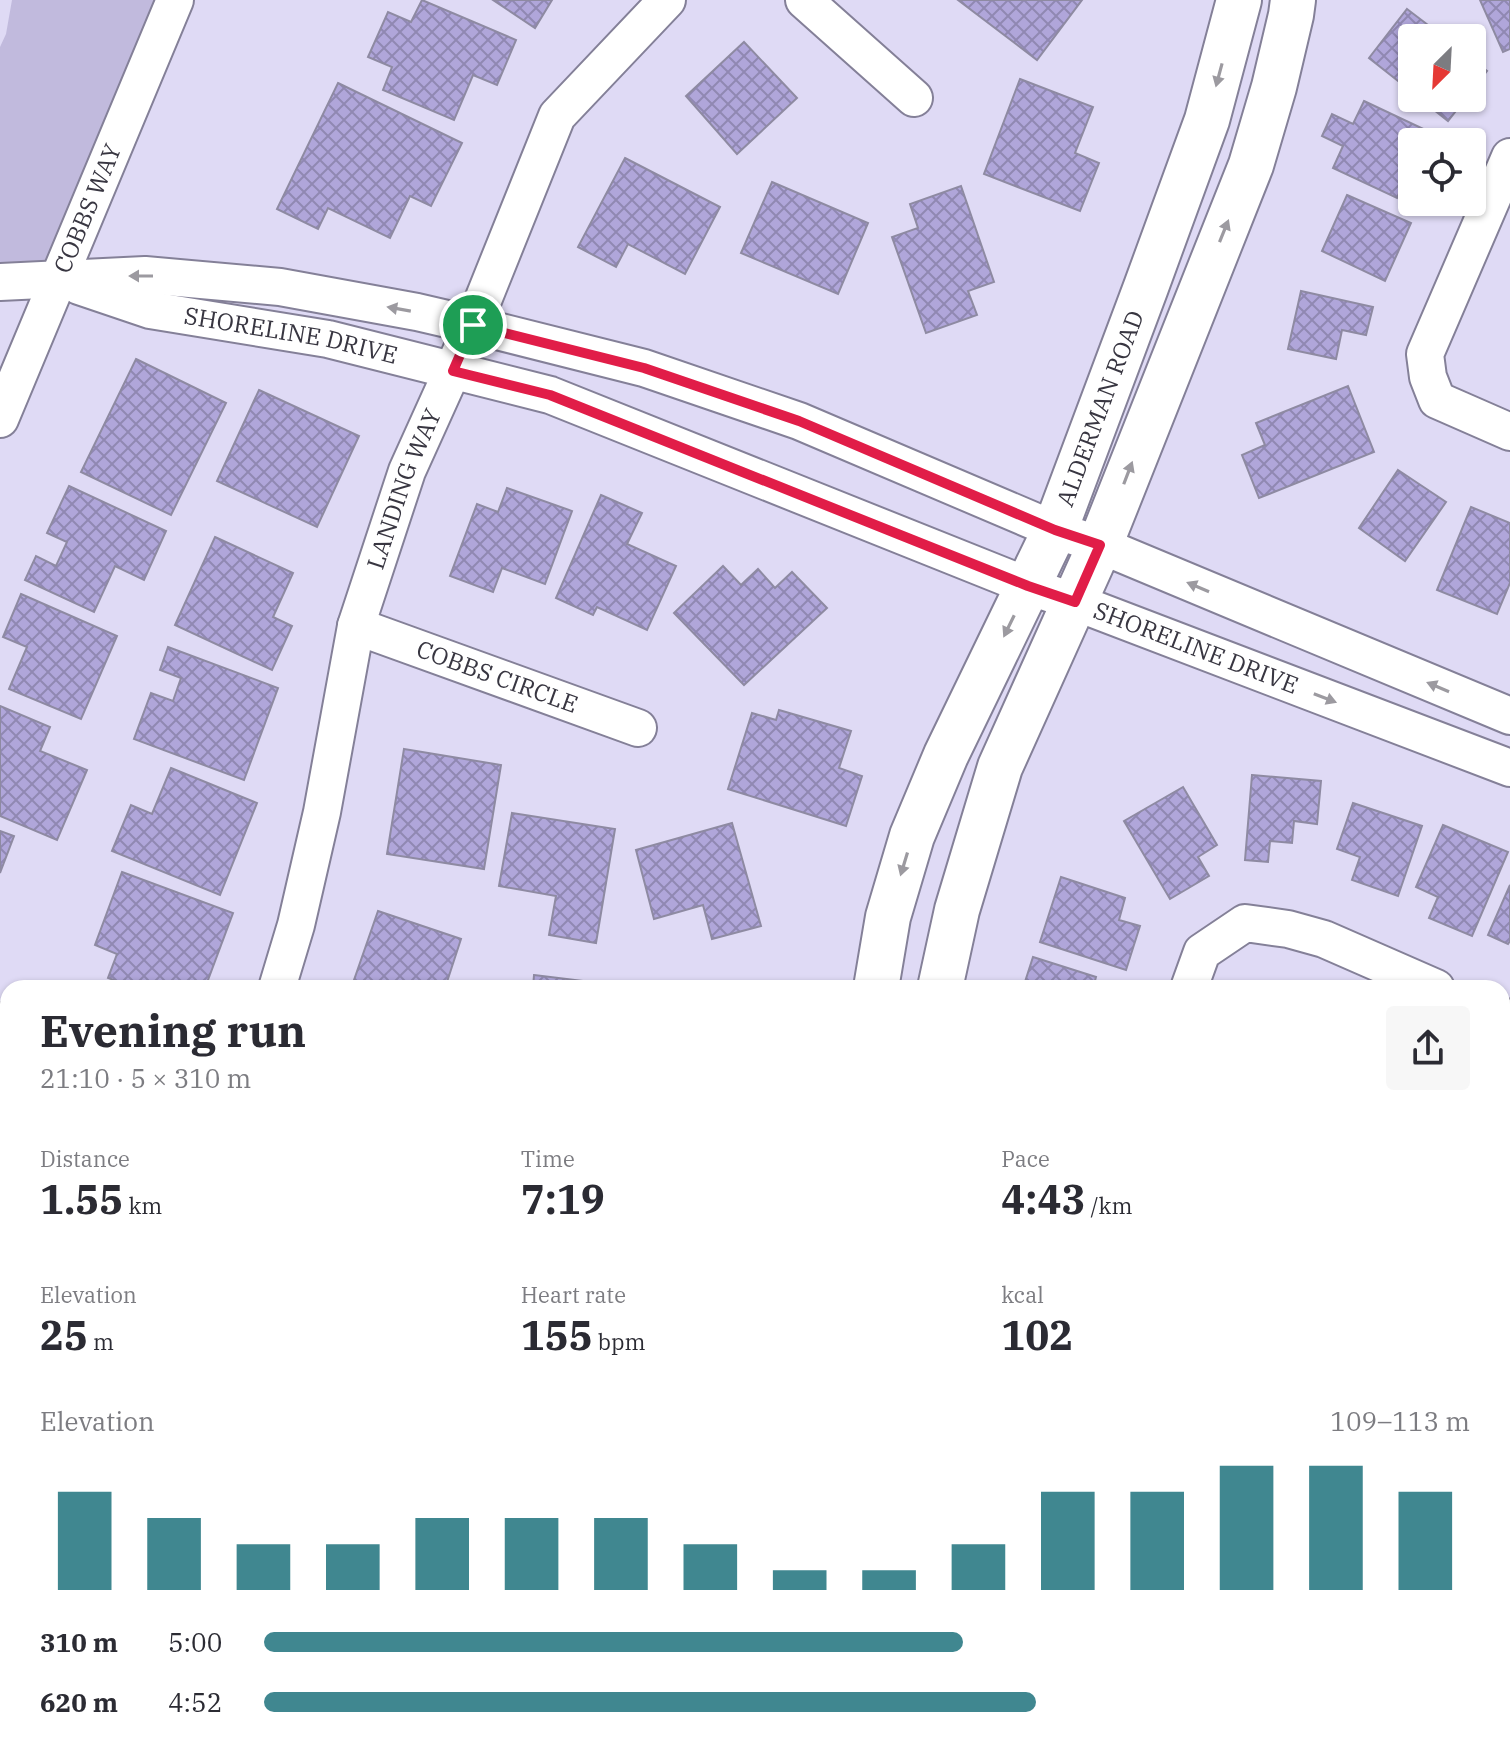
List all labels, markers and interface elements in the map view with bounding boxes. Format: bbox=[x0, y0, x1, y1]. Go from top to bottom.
north arrow bbox=[1398, 24, 1486, 112]
map controls bbox=[1398, 24, 1486, 216]
one-way arrow bbox=[1212, 63, 1224, 88]
button: locate bbox=[1398, 128, 1486, 216]
street label: COBBS WAY bbox=[46, 139, 128, 278]
one-way arrow bbox=[1218, 219, 1231, 243]
one-way arrow bbox=[128, 270, 153, 282]
pin bbox=[439, 291, 507, 359]
street label: SHORELINE DRIVE bbox=[182, 299, 401, 371]
one-way arrow bbox=[386, 302, 411, 315]
icon: arrive bbox=[451, 303, 495, 347]
street label: ALDERMAN ROAD bbox=[1048, 306, 1151, 511]
street label: LANDING WAY bbox=[359, 403, 448, 573]
one-way arrow bbox=[1122, 461, 1135, 485]
one-way arrow bbox=[1186, 580, 1210, 593]
street label: SHORELINE DRIVE bbox=[1089, 594, 1303, 701]
one-way arrow bbox=[1002, 614, 1016, 638]
street label: COBBS CIRCLE bbox=[412, 632, 582, 720]
one-way arrow bbox=[1426, 680, 1450, 693]
one-way arrow bbox=[1313, 692, 1337, 705]
one-way arrow bbox=[897, 852, 910, 876]
text: Evening run bbox=[40, 1002, 306, 1059]
button: share bbox=[1386, 1006, 1470, 1090]
text: 21:10 · 5 × 310 m bbox=[40, 1061, 251, 1095]
text: Distance bbox=[40, 1144, 130, 1173]
text: Time bbox=[521, 1144, 575, 1173]
text: Pace bbox=[1001, 1144, 1050, 1173]
text: 1.55 bbox=[40, 1173, 123, 1225]
text: 7:19 bbox=[521, 1173, 605, 1225]
text: 4:43 bbox=[1001, 1173, 1085, 1225]
text: km bbox=[123, 1191, 162, 1220]
text: /km bbox=[1085, 1191, 1132, 1220]
text: Elevation bbox=[40, 1280, 137, 1309]
text: Heart rate bbox=[521, 1280, 626, 1309]
text: kcal bbox=[1001, 1280, 1044, 1309]
text: 25 bbox=[40, 1309, 88, 1361]
text: 155 bbox=[521, 1309, 593, 1361]
text: 102 bbox=[1001, 1309, 1073, 1361]
text: m bbox=[88, 1327, 114, 1356]
text: bpm bbox=[593, 1327, 645, 1356]
text: Elevation bbox=[40, 1404, 155, 1438]
text: 109–113 m bbox=[1330, 1404, 1470, 1438]
text: 310 m bbox=[40, 1625, 118, 1659]
text: 5:00 bbox=[168, 1625, 222, 1659]
text: 620 m bbox=[40, 1685, 118, 1719]
text: 4:52 bbox=[168, 1685, 222, 1719]

